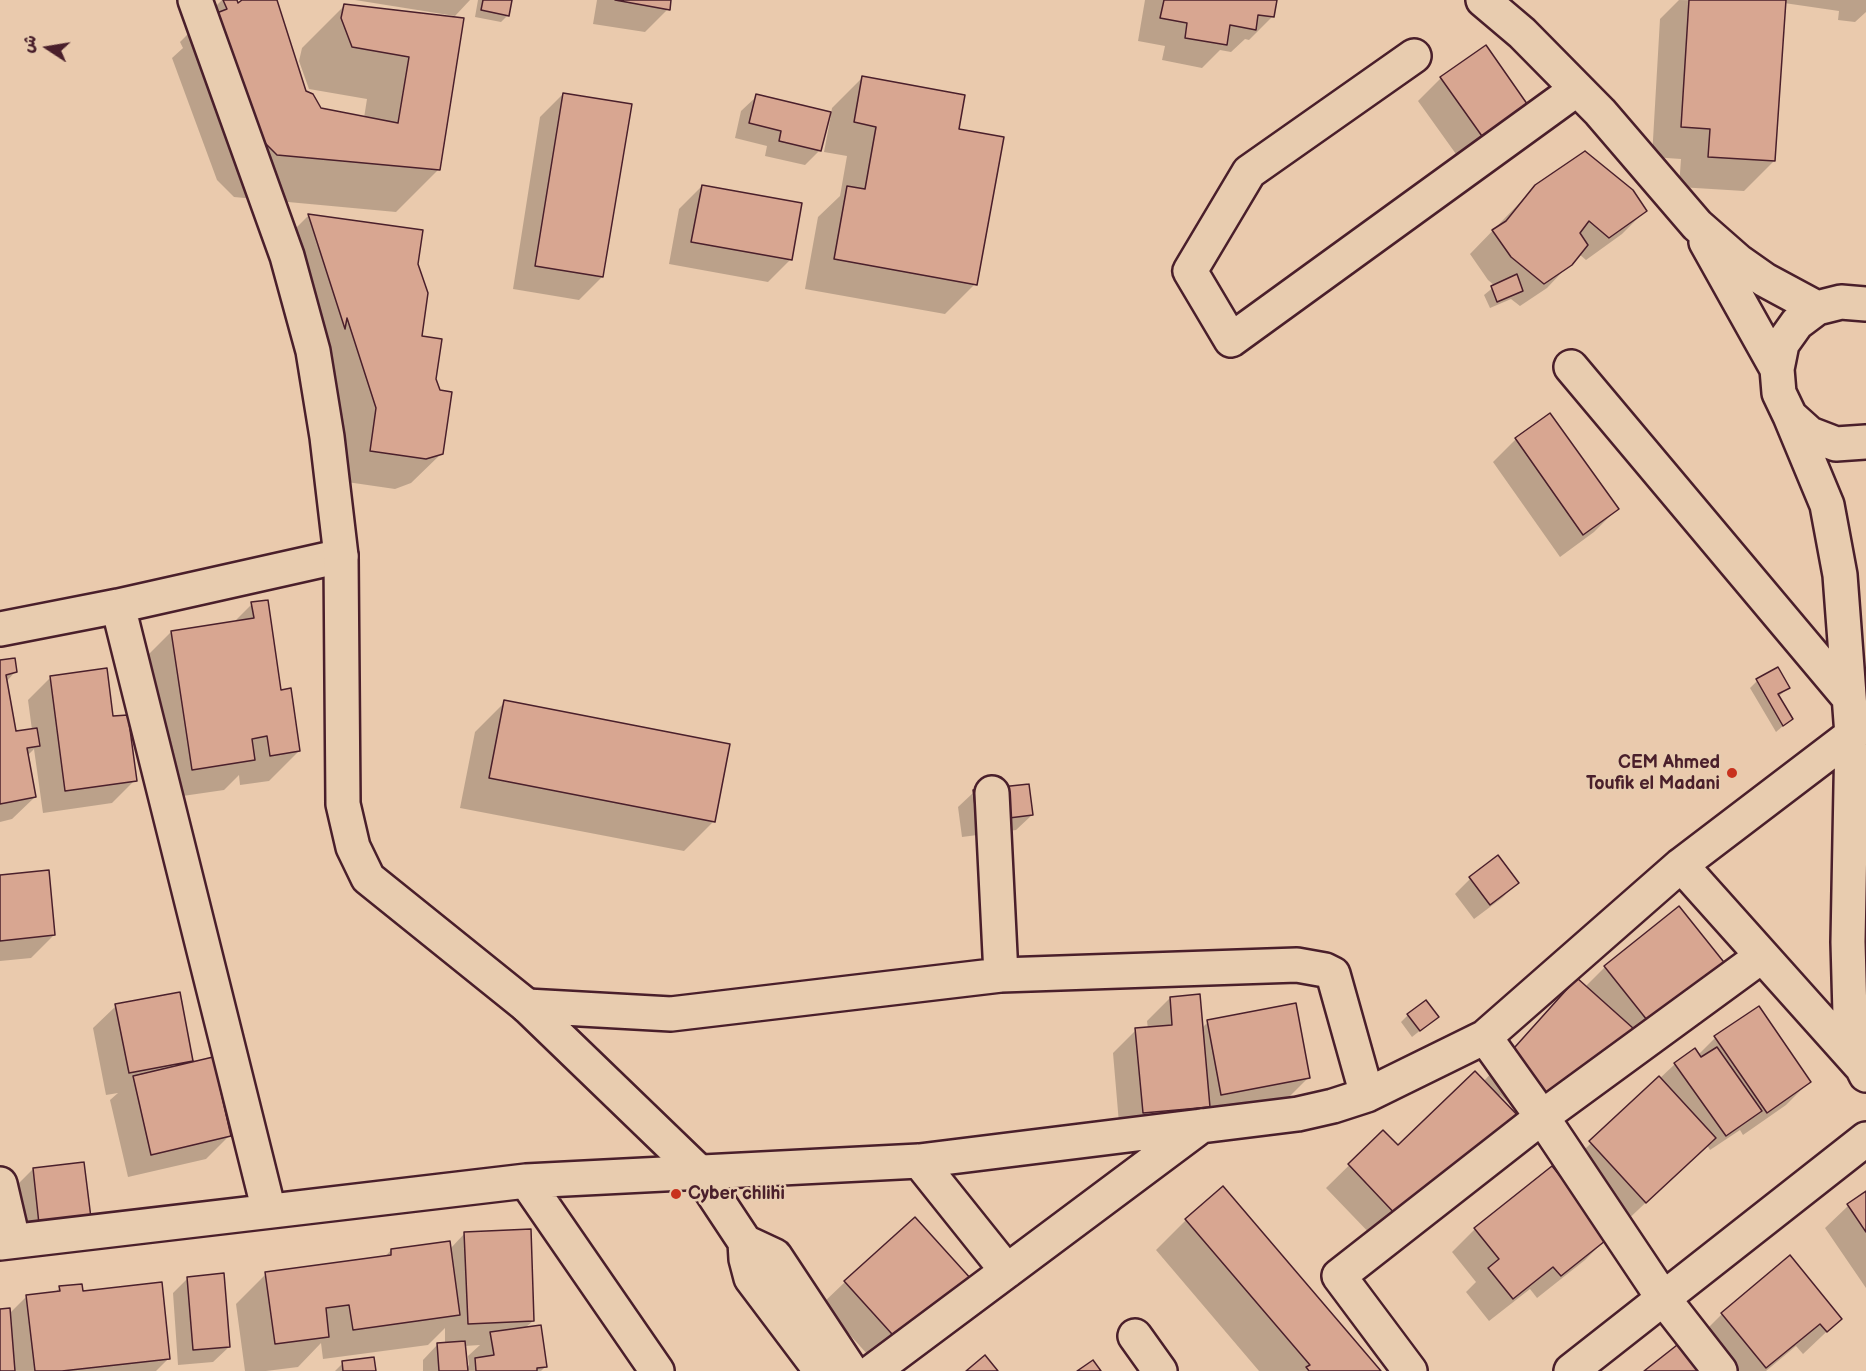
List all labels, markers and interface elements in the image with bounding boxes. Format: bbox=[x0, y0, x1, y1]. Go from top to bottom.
north arrow bbox=[18, 18, 78, 78]
text: ش bbox=[19, 34, 41, 55]
place label: CEM Ahmed Toufik el Madani bbox=[1586, 752, 1720, 795]
marker: CEM Ahmed Toufik el Madani bbox=[1725, 766, 1739, 780]
place label: Cyber chlihi bbox=[688, 1183, 785, 1205]
marker: Cyber chlihi bbox=[669, 1187, 683, 1201]

